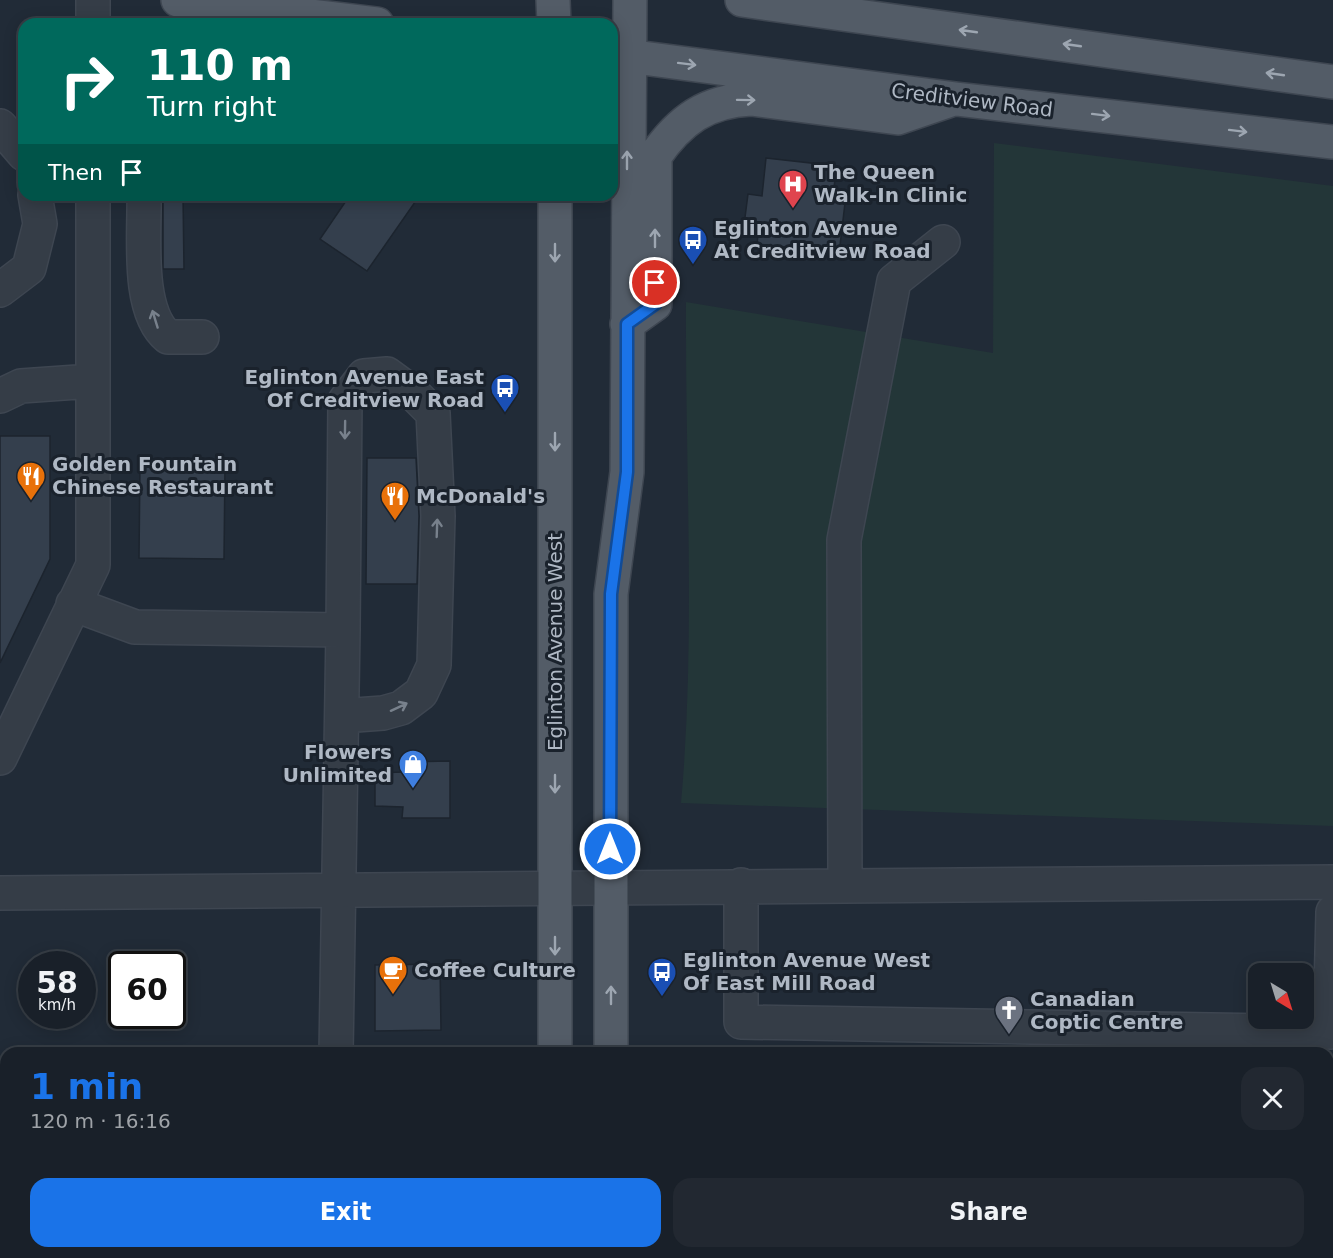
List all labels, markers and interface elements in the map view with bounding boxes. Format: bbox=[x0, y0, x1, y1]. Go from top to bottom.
one-way arrow bbox=[958, 25, 978, 36]
one-way arrow bbox=[1062, 40, 1082, 51]
text: 110 m bbox=[147, 41, 293, 90]
icon: right bbox=[48, 42, 126, 120]
one-way arrow bbox=[676, 59, 696, 70]
one-way arrow bbox=[1266, 68, 1285, 79]
street label: Creditview Road bbox=[890, 78, 1054, 122]
text: Turn right bbox=[147, 91, 276, 122]
one-way arrow bbox=[736, 94, 756, 106]
one-way arrow bbox=[1090, 110, 1110, 121]
one-way arrow bbox=[1227, 126, 1247, 137]
one-way arrow bbox=[621, 151, 633, 171]
icon: arrive bbox=[115, 156, 148, 189]
text: Then bbox=[48, 160, 103, 185]
place label: The Queen Walk-In Clinic bbox=[814, 160, 967, 207]
hospital icon: The Queen Walk-In Clinic bbox=[777, 168, 809, 210]
place label: Eglinton Avenue At Creditview Road bbox=[714, 216, 931, 263]
bus stop icon: Eglinton Avenue At Creditview Road bbox=[677, 224, 709, 266]
one-way arrow bbox=[649, 229, 661, 249]
one-way arrow bbox=[549, 243, 561, 263]
pin bbox=[629, 257, 680, 308]
icon: arrive bbox=[638, 266, 671, 299]
one-way arrow bbox=[149, 310, 160, 329]
place label: Eglinton Avenue East Of Creditview Road bbox=[245, 365, 484, 412]
bus stop icon: Eglinton Avenue East Of Creditview Road bbox=[489, 372, 521, 414]
one-way arrow bbox=[339, 419, 351, 439]
one-way arrow bbox=[549, 432, 561, 452]
place label: Golden Fountain Chinese Restaurant bbox=[52, 452, 274, 499]
restaurant icon: Golden Fountain Chinese Restaurant bbox=[15, 460, 47, 502]
restaurant icon: McDonald's bbox=[379, 480, 411, 522]
place label: McDonald's bbox=[416, 484, 545, 508]
one-way arrow bbox=[431, 518, 443, 538]
street label: Eglinton Avenue West bbox=[543, 533, 567, 751]
one-way arrow bbox=[389, 701, 407, 712]
place label: Flowers Unlimited bbox=[283, 740, 392, 787]
shop icon: Flowers Unlimited bbox=[397, 748, 429, 790]
one-way arrow bbox=[549, 774, 561, 794]
position arrow bbox=[578, 817, 642, 881]
one-way arrow bbox=[549, 935, 561, 955]
place label: Eglinton Avenue West Of East Mill Road bbox=[683, 948, 931, 995]
speed limit sign: 60 bbox=[108, 951, 186, 1029]
cafe icon: Coffee Culture bbox=[377, 954, 409, 996]
bus stop icon: Eglinton Avenue West Of East Mill Road bbox=[646, 956, 678, 998]
place label: Coffee Culture bbox=[414, 958, 576, 982]
north arrow bbox=[1248, 963, 1314, 1029]
map controls bbox=[1248, 963, 1314, 1029]
text: 58 bbox=[36, 965, 78, 1000]
one-way arrow bbox=[605, 985, 617, 1005]
place label: Canadian Coptic Centre bbox=[1030, 987, 1183, 1034]
church icon: Canadian Coptic Centre bbox=[993, 994, 1025, 1036]
text: km/h bbox=[38, 996, 76, 1014]
text: 1 min bbox=[30, 1066, 143, 1107]
button: close bbox=[1241, 1067, 1304, 1130]
text: 120 m · 16:16 bbox=[30, 1109, 171, 1133]
button: Exit bbox=[30, 1178, 661, 1247]
button: Share bbox=[673, 1178, 1304, 1247]

